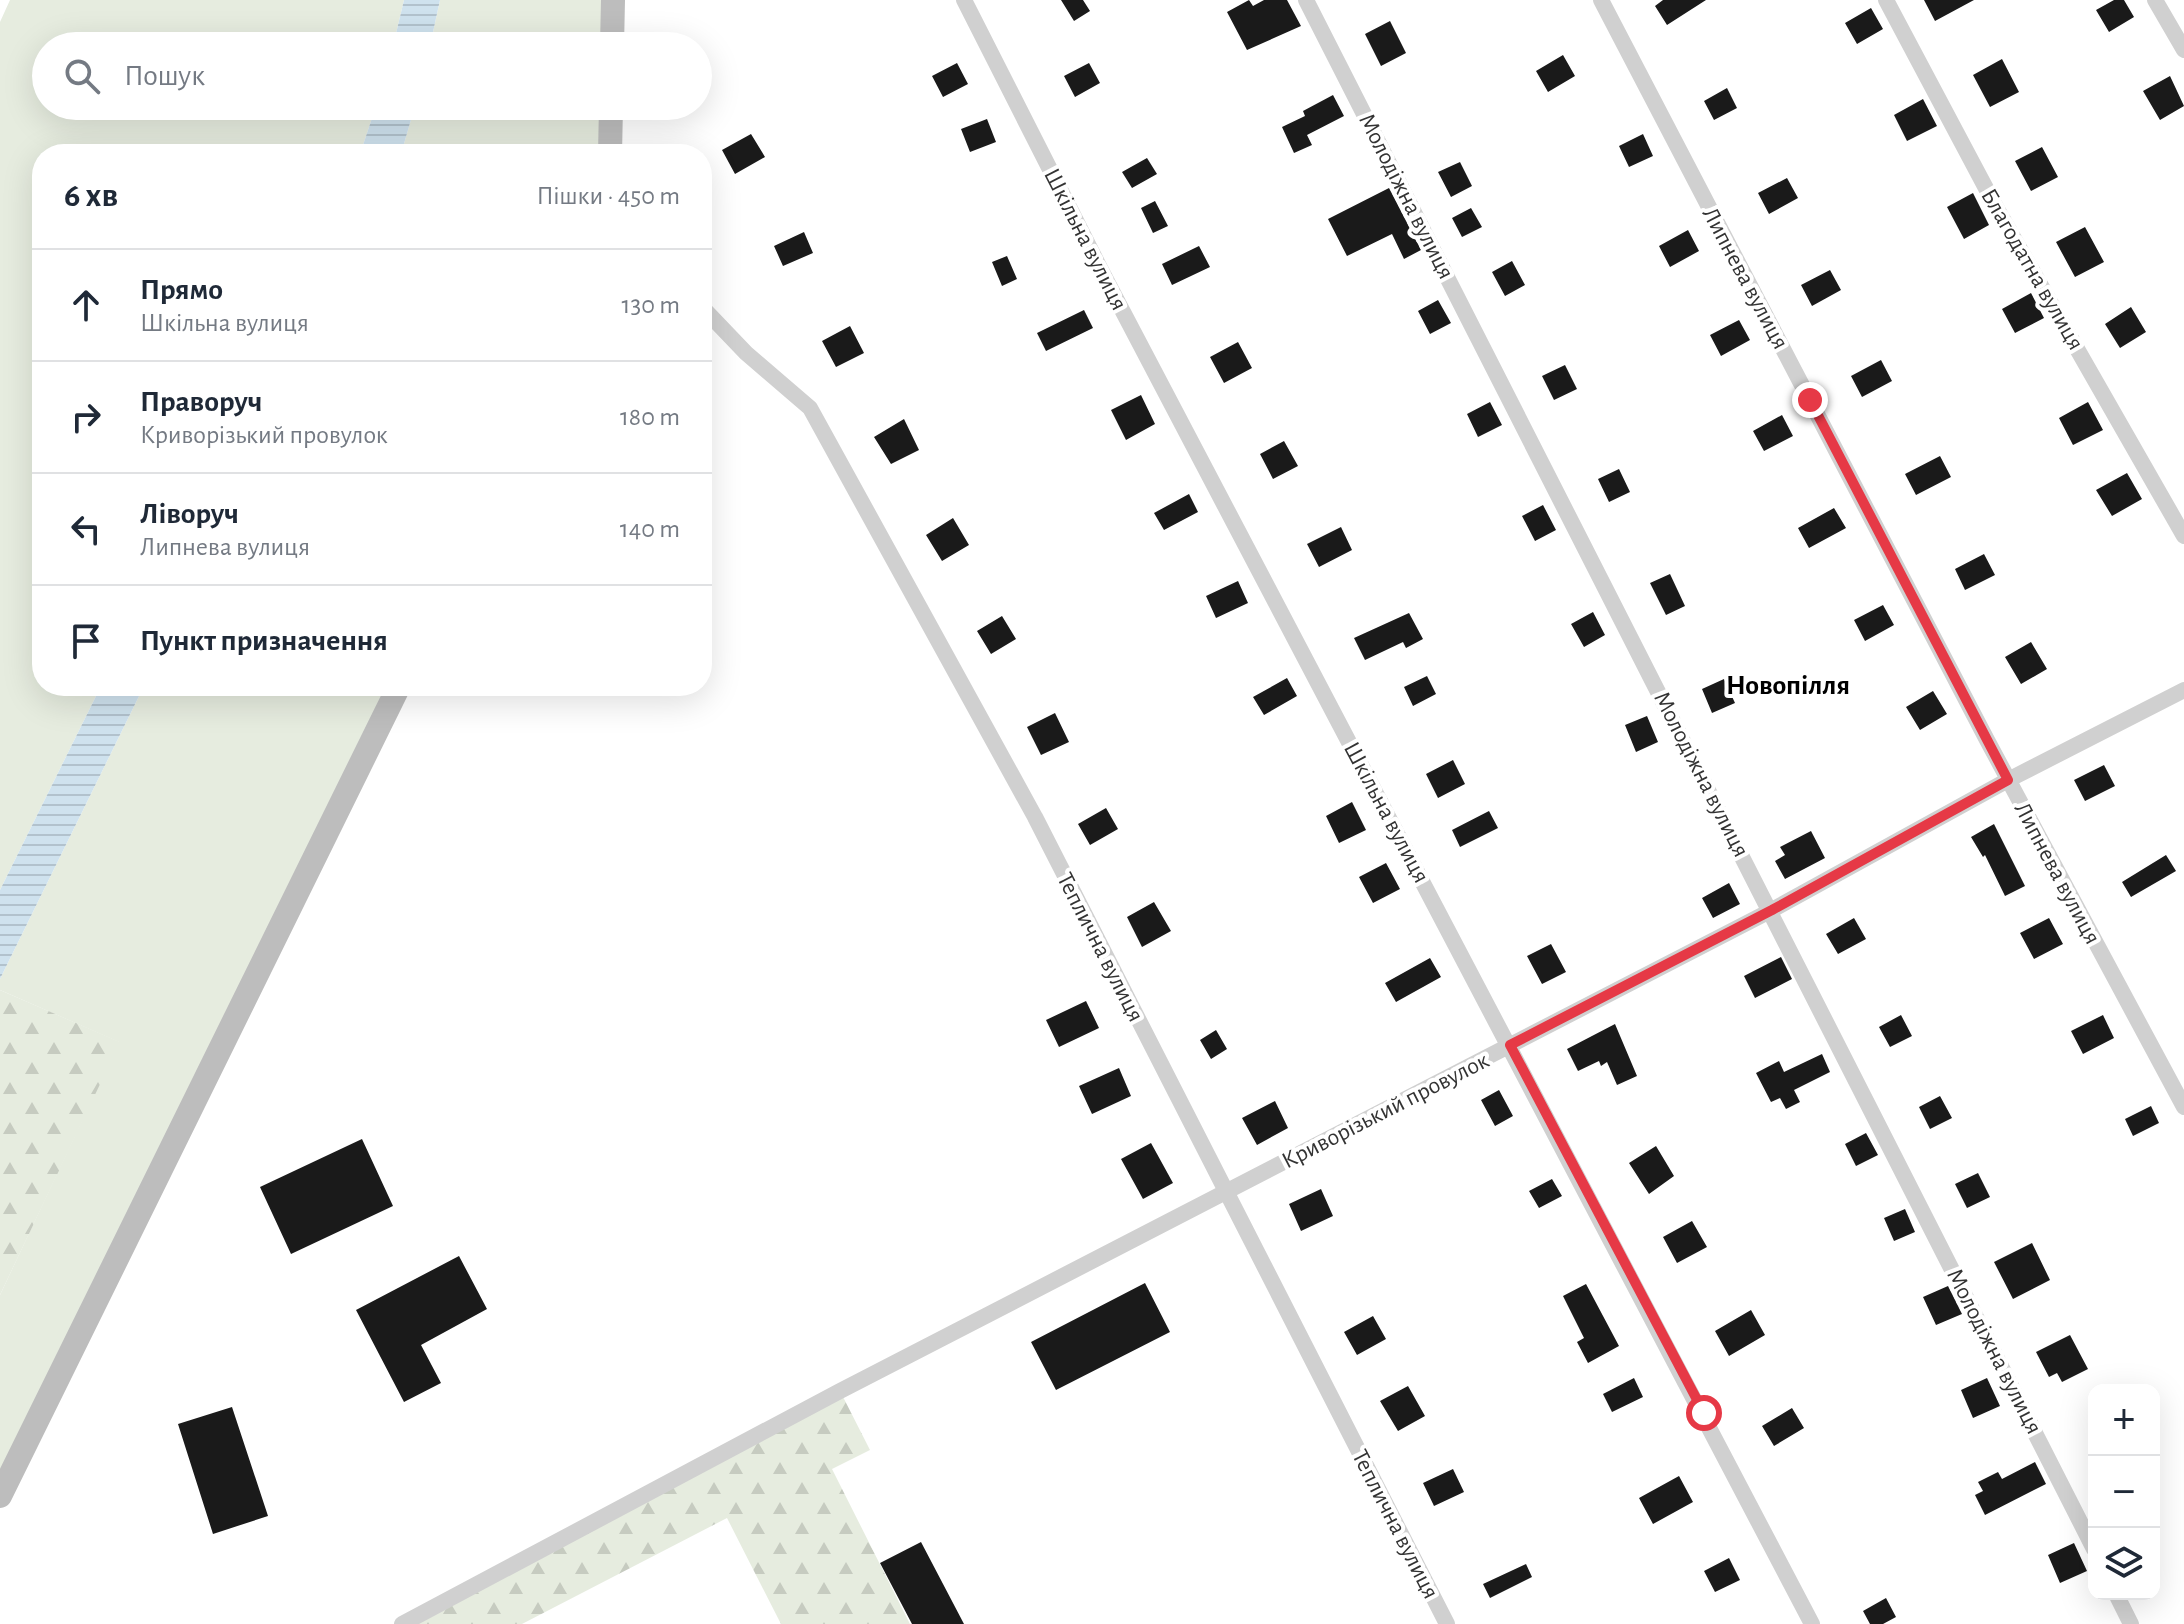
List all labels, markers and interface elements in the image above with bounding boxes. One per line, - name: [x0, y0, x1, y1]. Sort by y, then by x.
- search box: [32, 32, 712, 120]
- icon: search: [60, 54, 104, 98]
- text: Пошук: [124, 61, 205, 91]
- street label: Молодіжна вулиця: [1354, 110, 1458, 283]
- street label: Шкільна вулиця: [1039, 165, 1131, 314]
- text: 6 хв: [64, 179, 118, 213]
- text: Пішки · 450 m: [536, 183, 680, 209]
- street label: Благодатна вулиця: [1976, 185, 2088, 354]
- street label: Липнева вулиця: [1698, 204, 1793, 353]
- text: Прямо: [140, 275, 223, 305]
- icon: ahead: [64, 283, 108, 327]
- text: 130 m: [622, 292, 680, 318]
- text: Шкільна вулиця: [140, 310, 309, 336]
- route end: [1792, 382, 1828, 418]
- text: Праворуч: [140, 387, 262, 417]
- icon: right: [64, 395, 108, 439]
- text: 180 m: [620, 404, 680, 430]
- text: Криворізький провулок: [140, 422, 388, 448]
- text: Ліворуч: [140, 499, 239, 529]
- icon: left: [64, 507, 108, 551]
- text: 140 m: [620, 516, 680, 542]
- text: Липнева вулиця: [140, 534, 310, 560]
- icon: arrive: [64, 619, 108, 663]
- text: Пункт призначення: [140, 626, 388, 656]
- district label: Новопілля: [1726, 672, 1850, 700]
- street label: Молодіжна вулиця: [1649, 688, 1753, 861]
- street label: Шкільна вулиця: [1339, 738, 1433, 887]
- street label: Липнева вулиця: [2010, 799, 2105, 948]
- street label: Теплична вулиця: [1052, 869, 1148, 1026]
- street label: Криворізький провулок: [1278, 1048, 1493, 1173]
- street label: Молодіжна вулиця: [1942, 1265, 2046, 1438]
- map controls: [2088, 1384, 2160, 1600]
- button: +: [2088, 1384, 2160, 1456]
- route start: [1686, 1395, 1722, 1431]
- street label: Теплична вулиця: [1347, 1446, 1443, 1603]
- button: −: [2088, 1456, 2160, 1528]
- button: layers: [2088, 1528, 2160, 1600]

